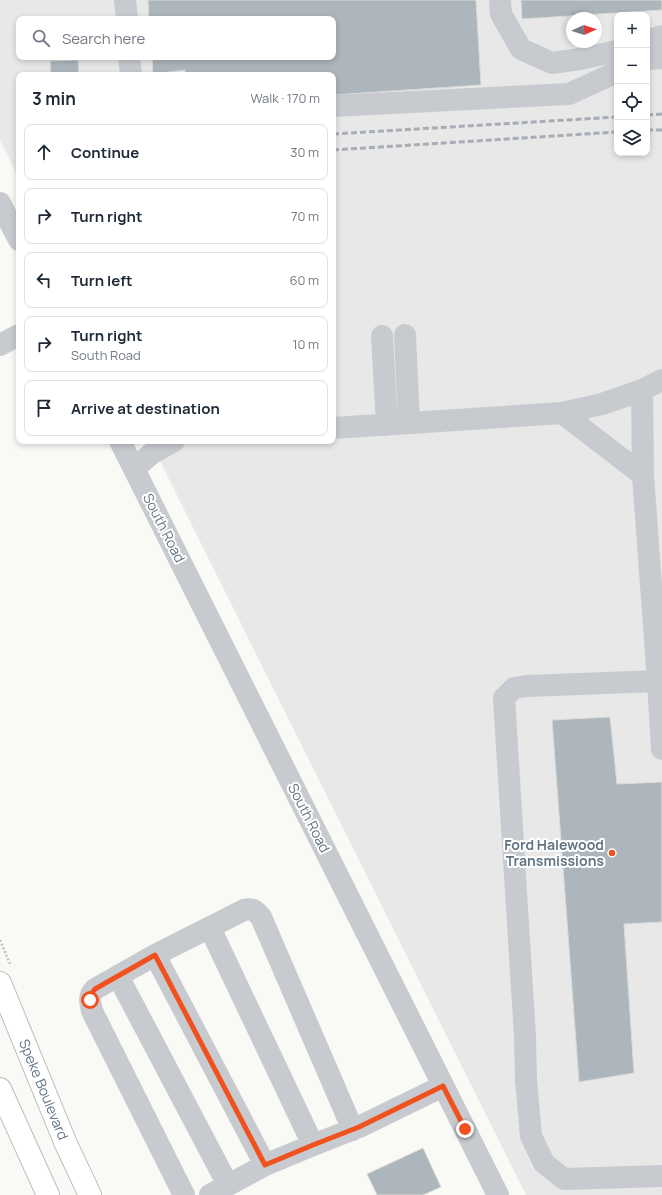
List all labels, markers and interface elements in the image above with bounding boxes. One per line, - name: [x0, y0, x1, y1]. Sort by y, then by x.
- north arrow: [566, 12, 602, 48]
- map controls: [614, 12, 650, 156]
- button: +: [614, 12, 650, 48]
- search box: [16, 16, 336, 60]
- icon: search: [30, 27, 52, 49]
- text: Search here: [62, 28, 145, 49]
- button: −: [614, 48, 650, 84]
- button: locate: [614, 84, 650, 120]
- text: 3 min: [32, 87, 76, 110]
- text: Walk · 170 m: [250, 89, 320, 107]
- button: layers: [614, 120, 650, 156]
- icon: ahead: [33, 141, 55, 163]
- text: Continue: [71, 142, 139, 163]
- text: 30 m: [290, 143, 319, 161]
- icon: right: [33, 205, 55, 227]
- text: Turn right: [71, 206, 142, 227]
- text: 70 m: [291, 207, 319, 225]
- icon: left: [33, 269, 55, 291]
- text: Turn left: [71, 270, 133, 291]
- text: 60 m: [289, 271, 319, 289]
- text: Turn right: [71, 325, 142, 346]
- icon: right: [33, 333, 55, 355]
- text: 10 m: [292, 335, 319, 353]
- text: South Road: [71, 346, 141, 364]
- icon: arrive: [33, 397, 55, 419]
- text: Arrive at destination: [71, 398, 220, 419]
- street label: South Road: [139, 490, 190, 566]
- street label: South Road: [284, 780, 335, 856]
- place label: Ford Halewood Transmissions: [504, 835, 604, 870]
- marker: Ford Halewood Transmissions: [607, 848, 617, 858]
- route start: [81, 991, 99, 1009]
- street label: Speke Boulevard: [15, 1036, 73, 1142]
- route end: [456, 1120, 474, 1138]

